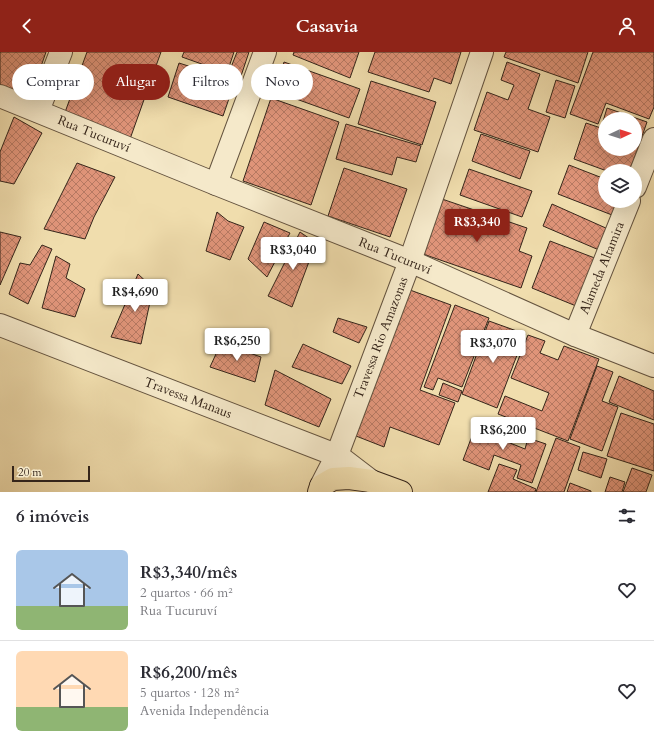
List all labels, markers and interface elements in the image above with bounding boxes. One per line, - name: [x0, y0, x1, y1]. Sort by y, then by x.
- text: Casavia: [296, 14, 358, 39]
- icon: back: [16, 15, 38, 37]
- icon: person: [616, 15, 638, 37]
- chip: Comprar: [12, 64, 94, 100]
- chip: Alugar: [102, 64, 170, 100]
- chip: Filtros: [178, 64, 243, 100]
- chip: Novo: [251, 64, 313, 100]
- street label: Rua Tucuruví: [55, 111, 133, 157]
- north arrow: [598, 112, 642, 156]
- map controls: [598, 112, 642, 208]
- button: layers: [598, 164, 642, 208]
- pin: R$3,340: [440, 209, 514, 243]
- text: R$3,340: [454, 213, 500, 231]
- street label: Alameda Altamira: [575, 219, 629, 317]
- street label: Rua Tucuruví: [356, 233, 434, 279]
- pin: R$3,040: [256, 237, 330, 271]
- text: R$3,040: [270, 241, 316, 259]
- street label: Travessa Rio Amazonas: [349, 274, 413, 402]
- pin: R$4,690: [98, 279, 172, 313]
- text: R$4,690: [112, 283, 158, 301]
- pin: R$6,250: [200, 328, 274, 362]
- pin: R$3,070: [456, 330, 530, 364]
- text: R$6,250: [214, 332, 260, 350]
- text: R$3,070: [470, 334, 516, 352]
- street label: Travessa Manaus: [142, 373, 234, 423]
- pin: R$6,200: [466, 417, 540, 451]
- text: R$6,200: [480, 421, 526, 439]
- scale bar: [12, 464, 90, 483]
- text: 20 m: [18, 465, 42, 480]
- text: 6 imóveis: [16, 505, 89, 528]
- icon: filters: [616, 505, 638, 527]
- text: R$3,340/mês: [140, 561, 237, 584]
- icon: home: [48, 566, 96, 614]
- icon: heart: [616, 579, 638, 601]
- text: 2 quartos · 66 m²: [140, 584, 233, 602]
- text: Rua Tucuruví: [140, 602, 217, 620]
- text: R$6,200/mês: [140, 661, 237, 684]
- icon: home: [48, 667, 96, 715]
- icon: heart: [616, 680, 638, 702]
- text: 5 quartos · 128 m²: [140, 684, 239, 702]
- text: Avenida Independência: [140, 702, 269, 720]

